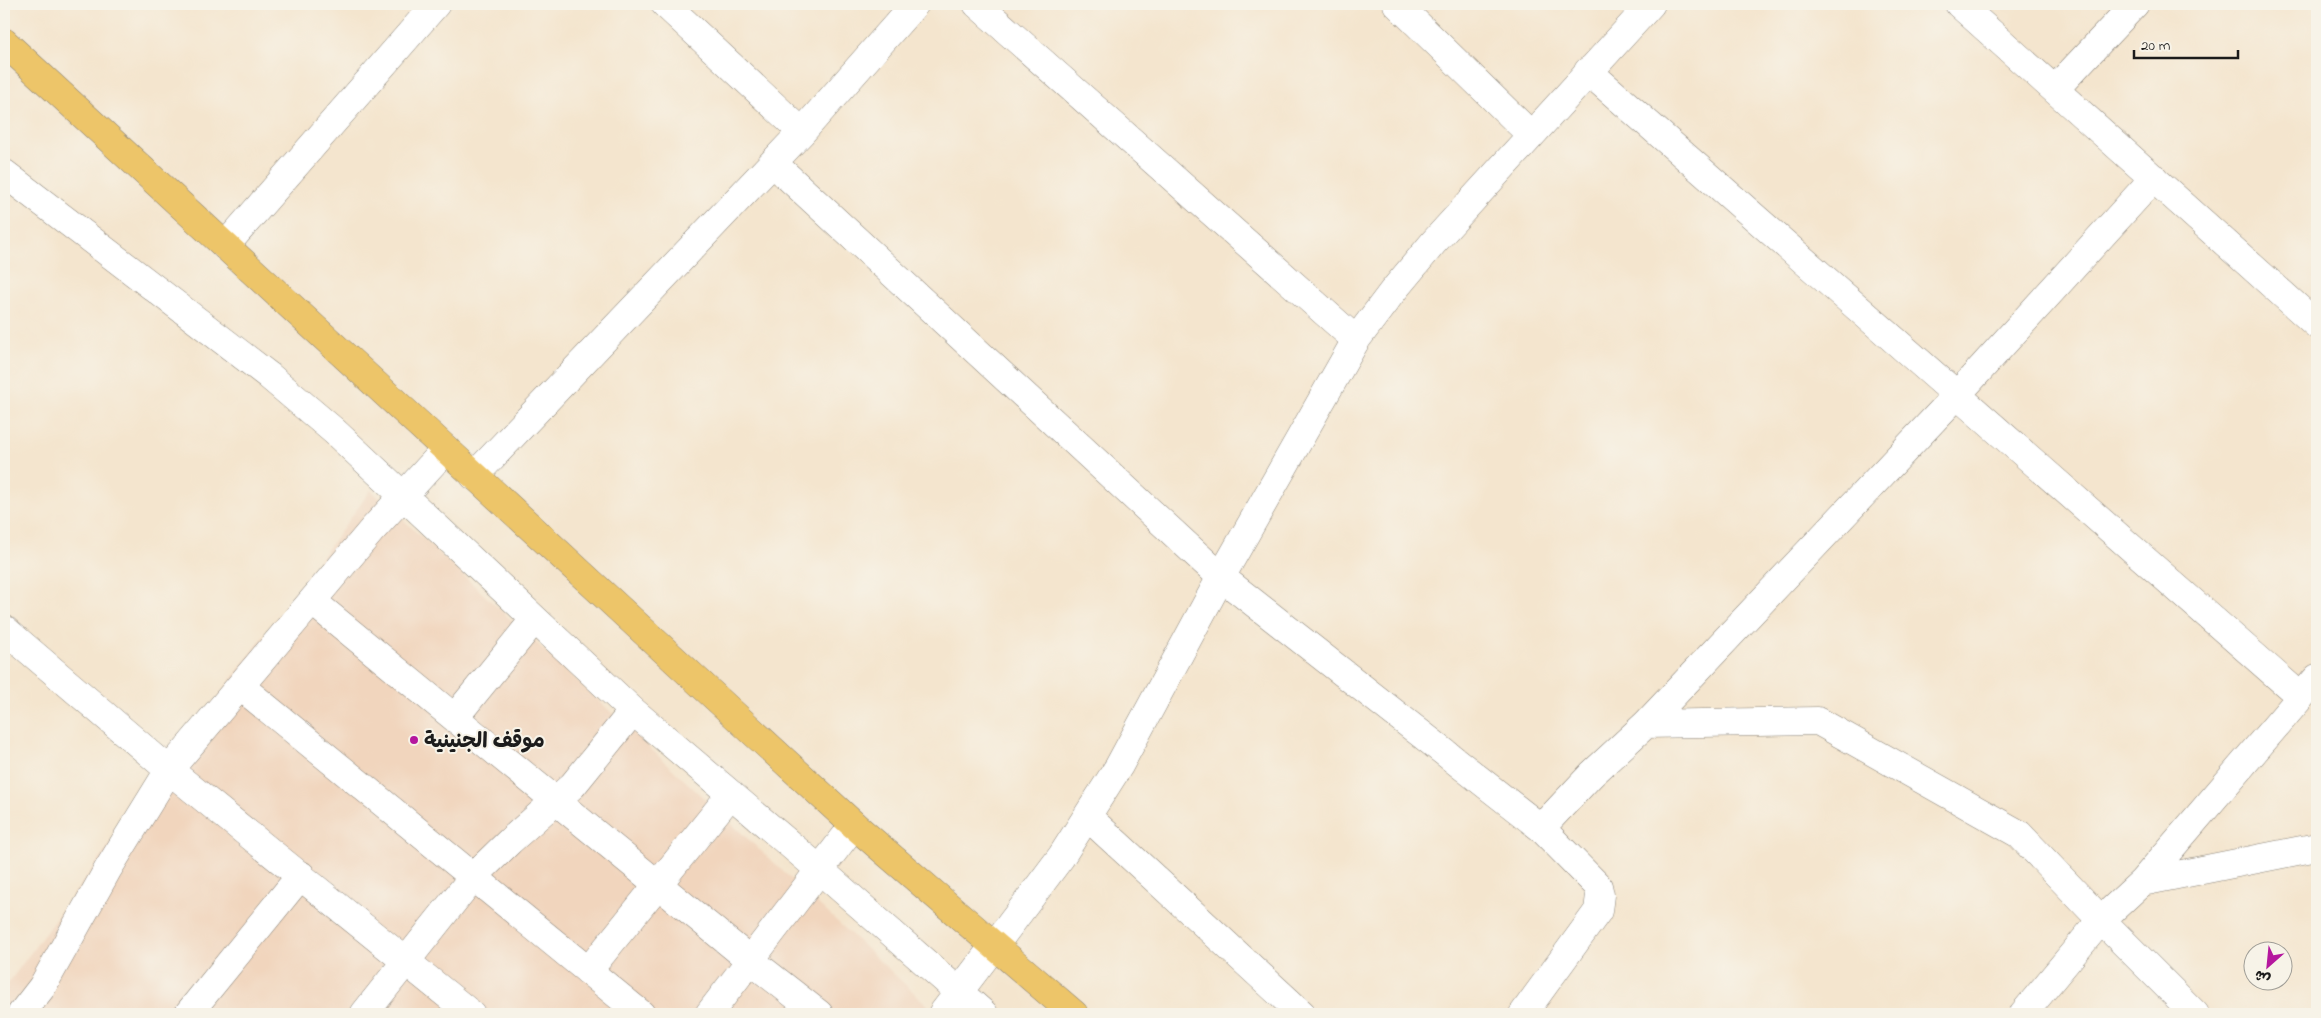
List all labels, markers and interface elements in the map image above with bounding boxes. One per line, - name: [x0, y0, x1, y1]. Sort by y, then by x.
- scale bar: [2134, 28, 2237, 60]
- text: 20 m: [2141, 35, 2171, 57]
- place label: موقف الجنينية: [424, 727, 545, 757]
- marker: موقف الجنينية: [408, 734, 420, 746]
- north arrow: [2244, 940, 2294, 990]
- text: ش: [2251, 963, 2274, 989]

